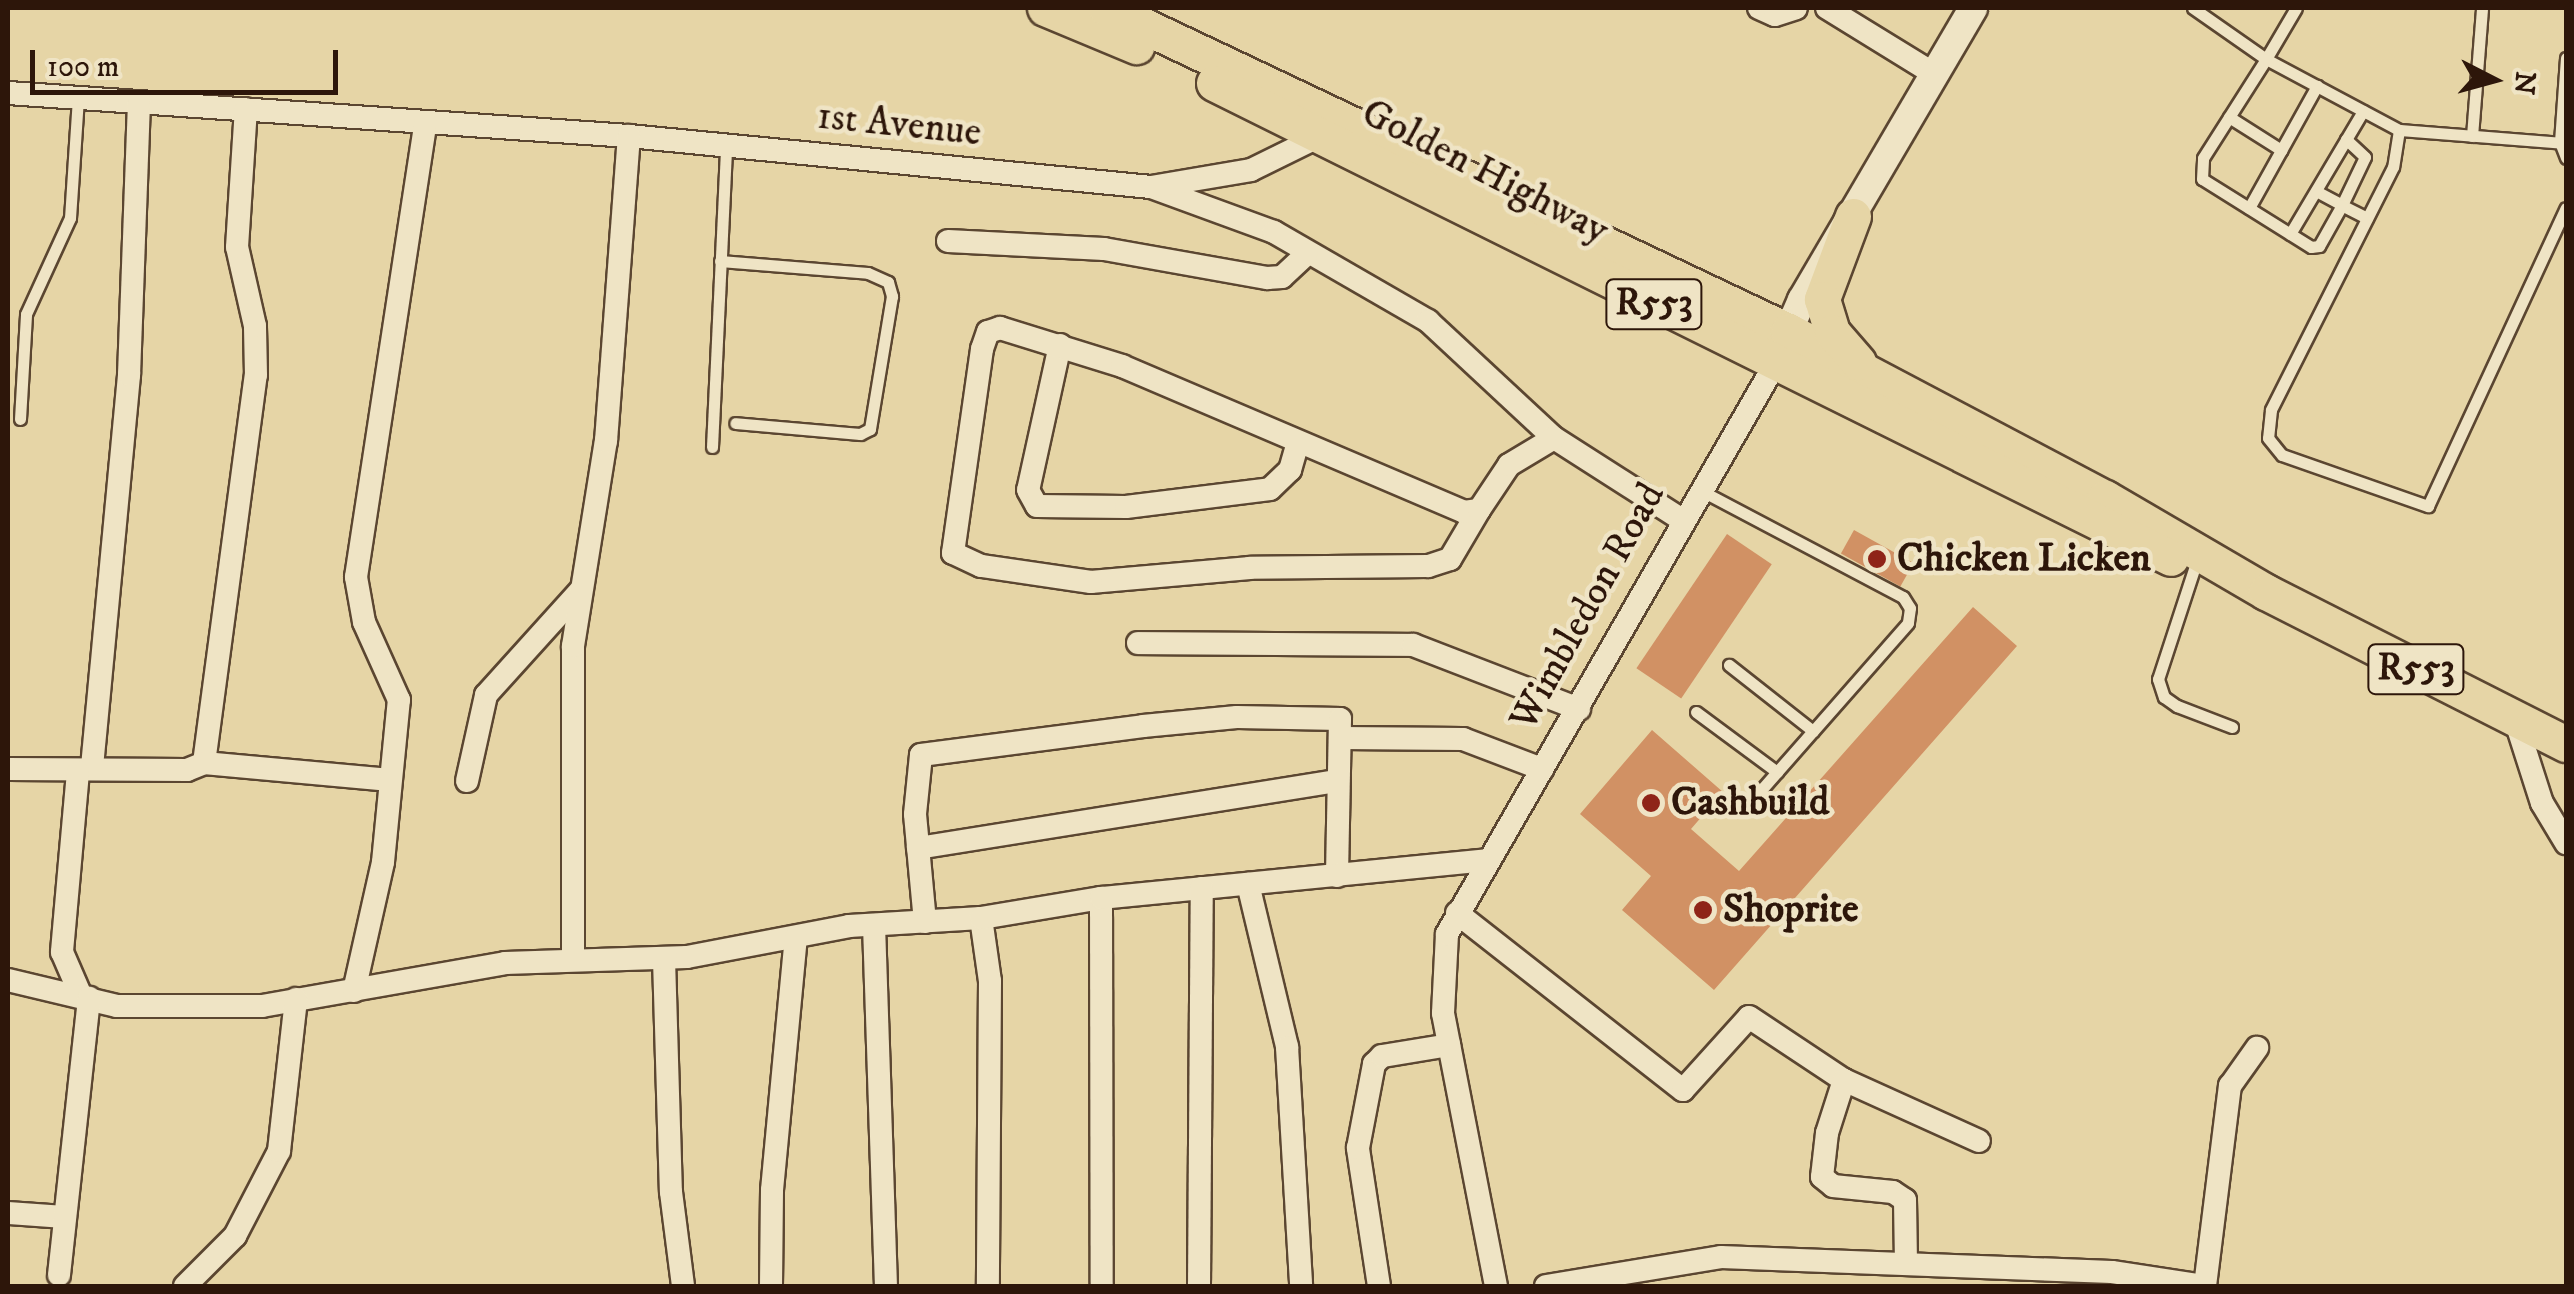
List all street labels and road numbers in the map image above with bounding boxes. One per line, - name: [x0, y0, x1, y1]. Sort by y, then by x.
- street label: Golden Highway: [1354, 89, 1616, 255]
- street label: 1st Avenue: [815, 93, 983, 157]
- road number: R553: [1604, 271, 1704, 337]
- street label: Wimbledon Road: [1500, 475, 1676, 739]
- road number: R553: [2366, 636, 2466, 702]

